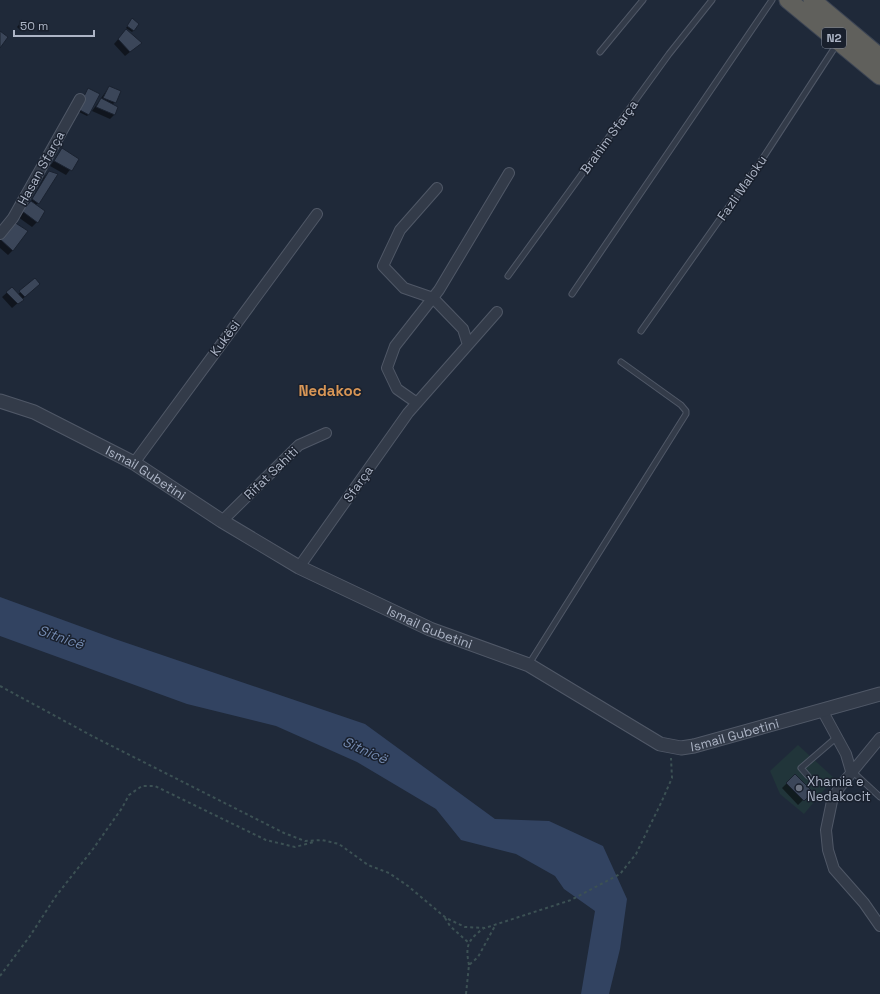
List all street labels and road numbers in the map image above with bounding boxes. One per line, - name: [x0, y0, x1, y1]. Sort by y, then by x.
- road number: N2: [822, 28, 846, 48]
- street label: Brahim Sfarça: [576, 96, 642, 177]
- street label: Hasan Sfarça: [14, 127, 69, 208]
- street label: Fazli Maloku: [713, 152, 771, 224]
- street label: Kukësi: [206, 317, 244, 359]
- street label: Ismail Gubetini: [103, 442, 189, 503]
- street label: Rifat Sahiti: [240, 443, 302, 503]
- street label: Sfarça: [339, 462, 377, 506]
- street label: Ismail Gubetini: [384, 601, 475, 652]
- street label: Ismail Gubetini: [689, 714, 781, 755]

